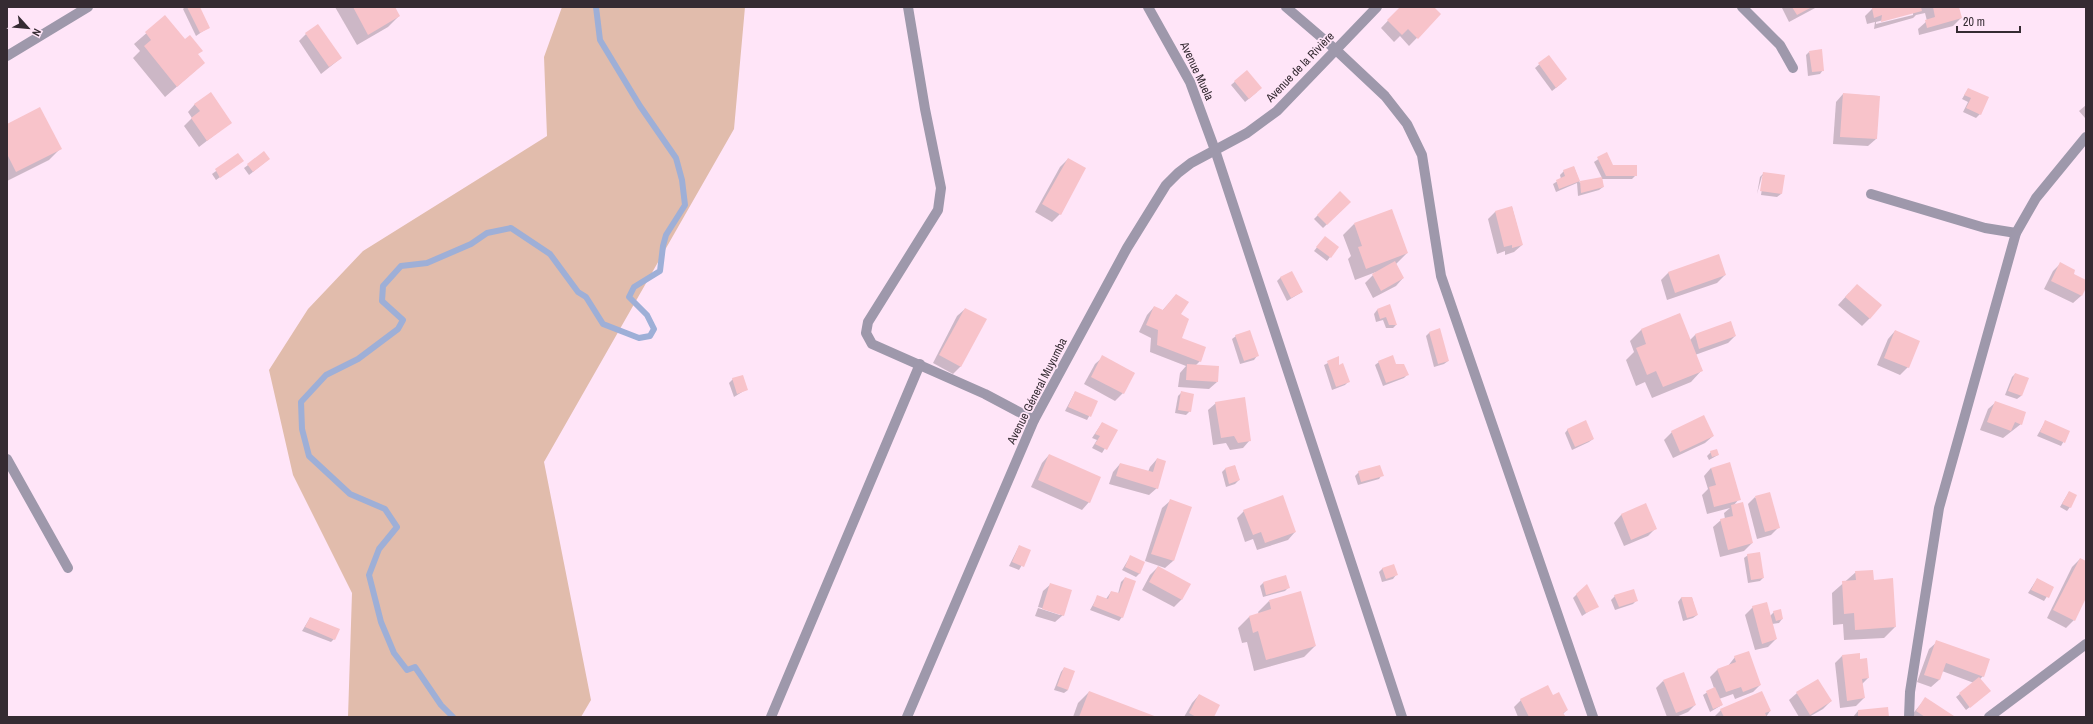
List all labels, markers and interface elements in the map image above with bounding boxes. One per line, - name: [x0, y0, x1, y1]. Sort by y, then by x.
- north arrow: [8, 8, 48, 48]
- scale bar: [1957, 8, 2020, 34]
- text: 20 m: [1963, 14, 1985, 30]
- text: N: [29, 26, 45, 39]
- street label: Avenue de la Rivière: [1262, 28, 1338, 106]
- street label: Avenue Muela: [1176, 38, 1218, 103]
- street label: Avenue Géneral Muyumba: [1003, 335, 1071, 448]

